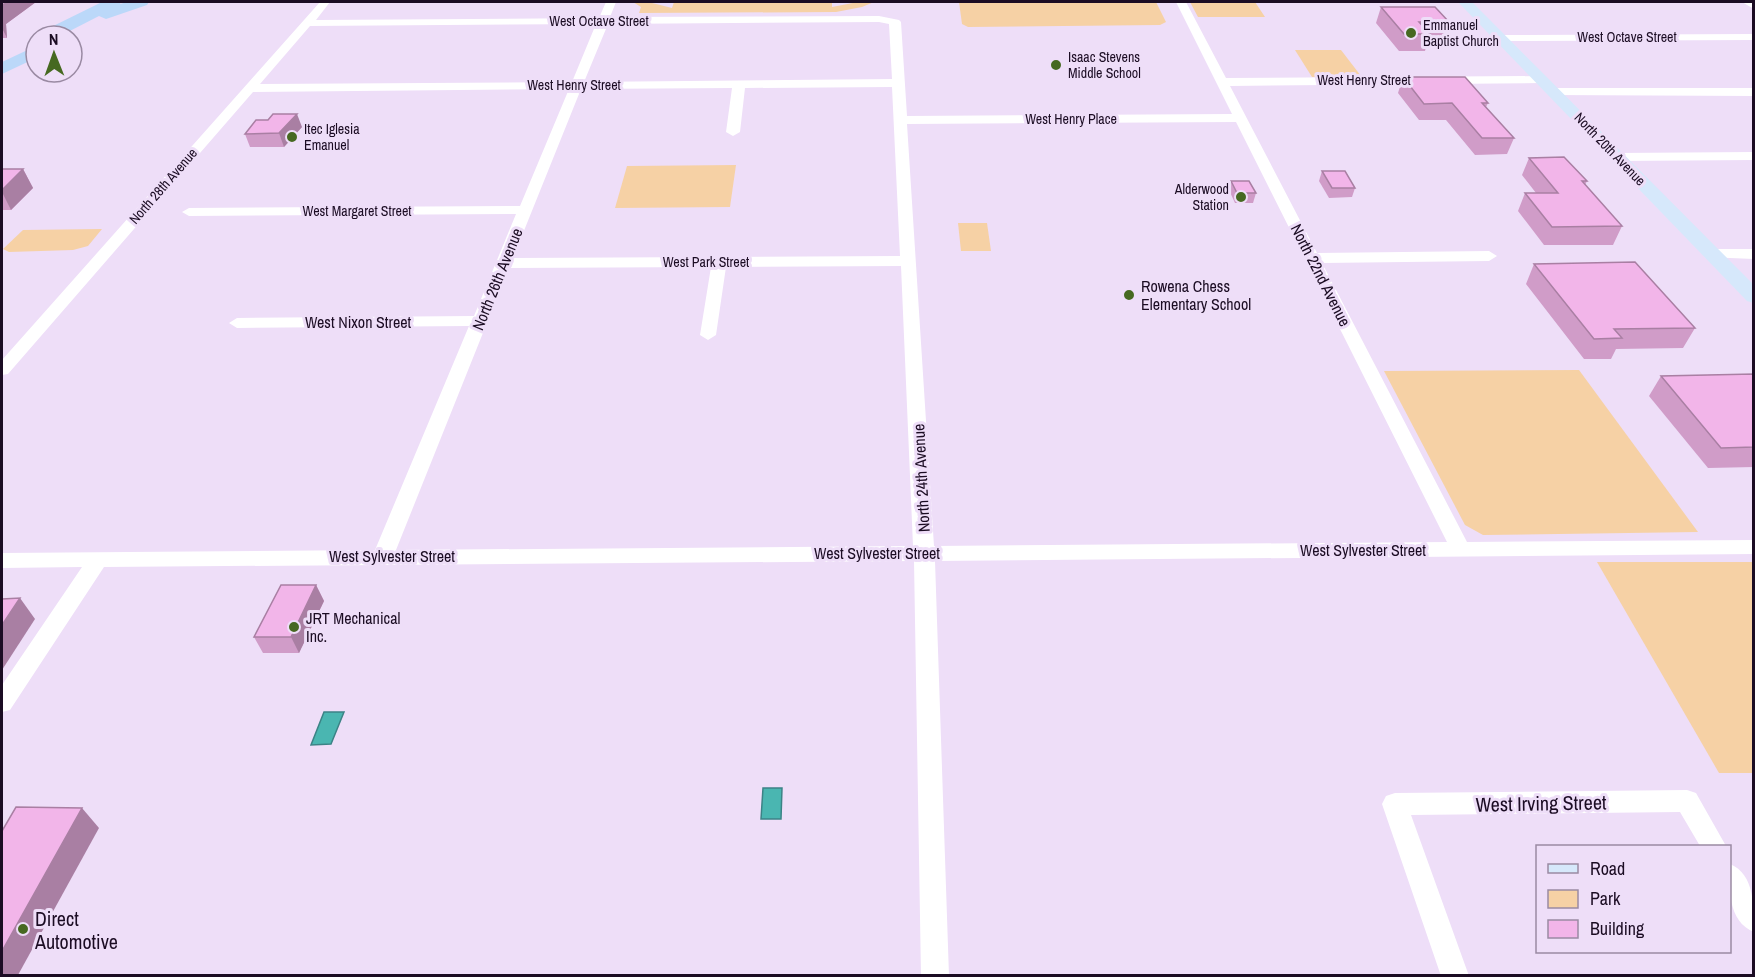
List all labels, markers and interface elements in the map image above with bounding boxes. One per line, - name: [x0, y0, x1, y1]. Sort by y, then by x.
- street label: West Octave Street: [549, 12, 649, 30]
- place label: Emmanuel Baptist Church: [1423, 16, 1499, 50]
- north arrow: [24, 24, 84, 84]
- marker: Emmanuel Baptist Church: [1404, 26, 1418, 40]
- text: N: [49, 28, 59, 50]
- street label: West Octave Street: [1577, 28, 1677, 46]
- place label: Isaac Stevens Middle School: [1068, 48, 1141, 82]
- marker: Isaac Stevens Middle School: [1049, 58, 1063, 72]
- street label: West Henry Street: [1317, 71, 1411, 89]
- street label: West Henry Street: [527, 76, 621, 94]
- street label: North 20th Avenue: [1571, 109, 1649, 189]
- street label: West Henry Place: [1025, 110, 1117, 128]
- place label: Itec Iglesia Emanuel: [304, 120, 360, 154]
- marker: Itec Iglesia Emanuel: [285, 130, 299, 144]
- street label: North 28th Avenue: [125, 144, 201, 228]
- place label: Alderwood Station: [1174, 180, 1229, 214]
- marker: Alderwood Station: [1234, 190, 1248, 204]
- street label: West Margaret Street: [303, 202, 411, 220]
- street label: North 22nd Avenue: [1286, 220, 1356, 330]
- street label: North 26th Avenue: [466, 225, 528, 333]
- street label: West Park Street: [663, 253, 749, 271]
- place label: Rowena Chess Elementary School: [1141, 275, 1251, 315]
- marker: Rowena Chess Elementary School: [1122, 288, 1136, 302]
- street label: West Nixon Street: [305, 311, 411, 333]
- street label: North 24th Avenue: [907, 423, 935, 533]
- street label: West Sylvester Street: [1300, 539, 1426, 561]
- street label: West Sylvester Street: [814, 542, 940, 564]
- street label: West Sylvester Street: [329, 545, 455, 567]
- place label: JRT Mechanical Inc.: [306, 607, 400, 647]
- marker: JRT Mechanical Inc.: [287, 620, 301, 634]
- street label: West Irving Street: [1475, 788, 1607, 818]
- legend: [1536, 845, 1731, 953]
- text: Road: [1590, 856, 1625, 881]
- text: Park: [1590, 886, 1621, 911]
- place label: Direct Automotive: [34, 905, 118, 955]
- text: Building: [1590, 916, 1645, 941]
- marker: Direct Automotive: [16, 922, 30, 936]

